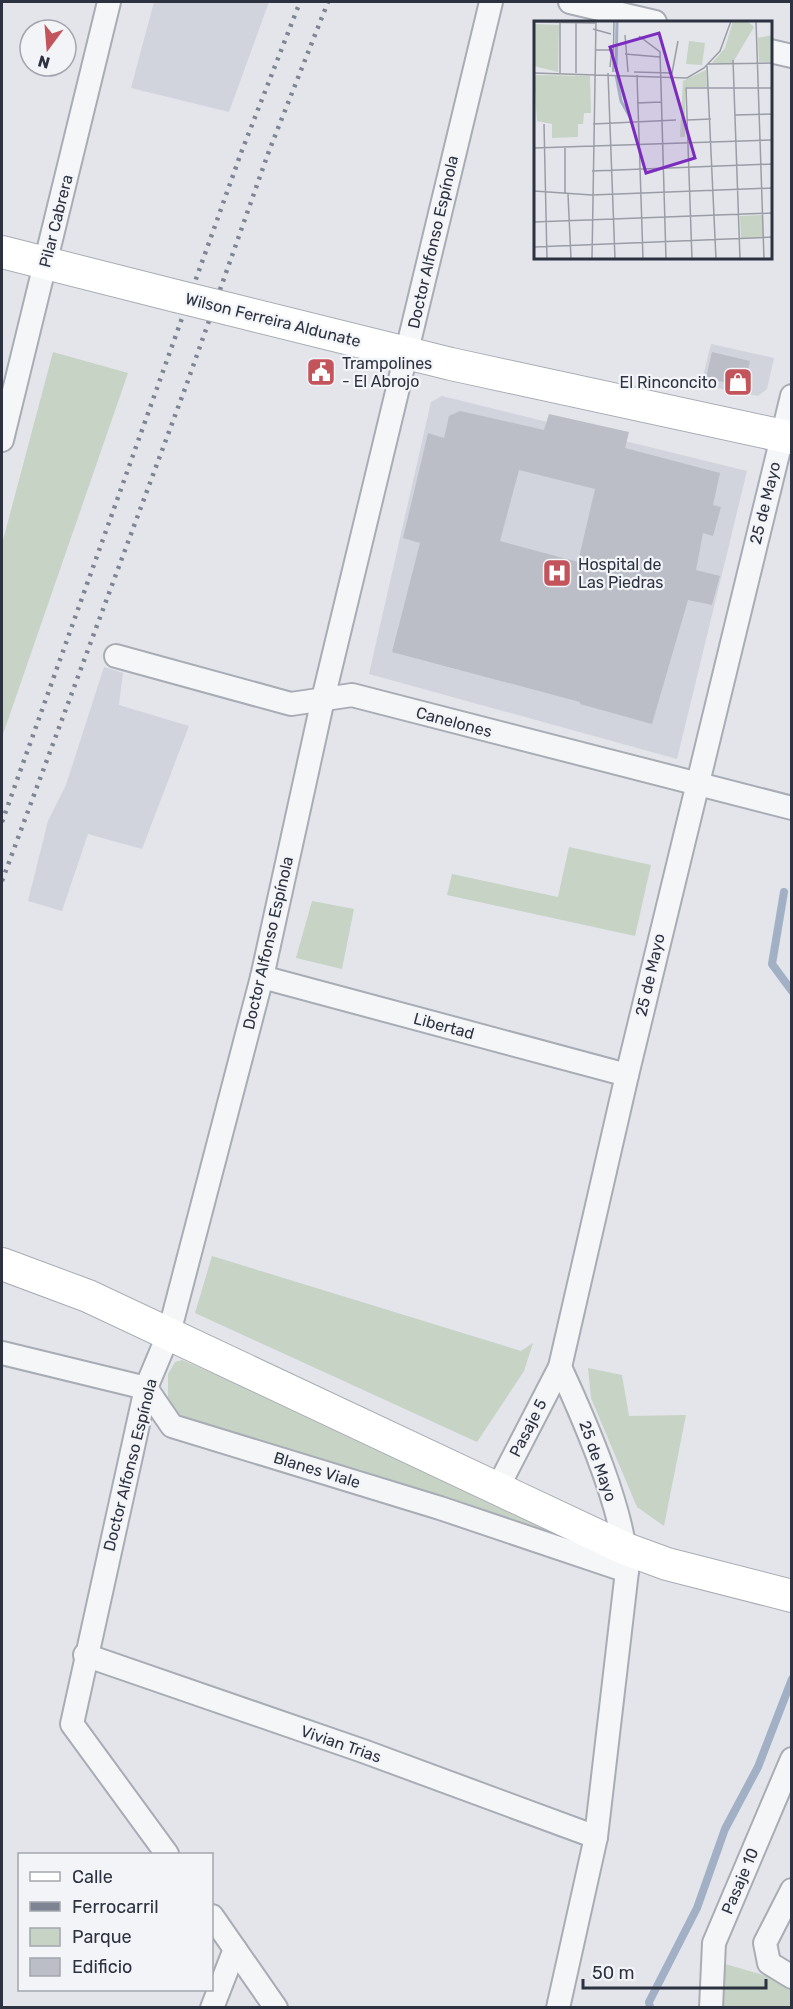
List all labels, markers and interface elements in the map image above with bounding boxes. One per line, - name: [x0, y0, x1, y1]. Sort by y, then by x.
- north arrow: [18, 18, 78, 78]
- inset map: [534, 21, 772, 260]
- text: N: [36, 51, 52, 73]
- street label: Doctor Alfonso Espínola: [404, 153, 462, 331]
- street label: Pilar Cabrera: [35, 173, 77, 269]
- street label: Wilson Ferreira Aldunate: [183, 289, 363, 351]
- place label: Trampolines - El Abrojo: [342, 354, 432, 391]
- public building icon: Trampolines - El Abrojo: [305, 356, 337, 388]
- shop icon: El Rinconcito: [722, 366, 754, 398]
- place label: El Rinconcito: [620, 373, 717, 392]
- street label: 25 de Mayo: [746, 460, 784, 546]
- place label: Hospital de Las Piedras: [578, 555, 664, 592]
- hospital icon: Hospital de Las Piedras: [541, 557, 573, 589]
- street label: Canelones: [414, 703, 494, 741]
- street label: Doctor Alfonso Espínola: [239, 854, 297, 1032]
- street label: 25 de Mayo: [631, 932, 669, 1018]
- street label: Libertad: [412, 1009, 476, 1043]
- street label: Doctor Alfonso Espínola: [99, 1377, 161, 1553]
- street label: Pasaje 5: [505, 1396, 551, 1460]
- street label: 25 de Mayo: [575, 1418, 621, 1504]
- street label: Blanes Viale: [271, 1448, 363, 1492]
- street label: Vivian Trias: [298, 1721, 384, 1767]
- street label: Pasaje 10: [718, 1845, 762, 1917]
- legend: [18, 1853, 213, 1991]
- text: Calle: [72, 1866, 113, 1888]
- text: Ferrocarril: [72, 1896, 159, 1918]
- text: Parque: [72, 1926, 132, 1948]
- scale bar: [583, 1952, 766, 1990]
- text: Edificio: [72, 1956, 132, 1978]
- text: 50 m: [592, 1962, 635, 1984]

